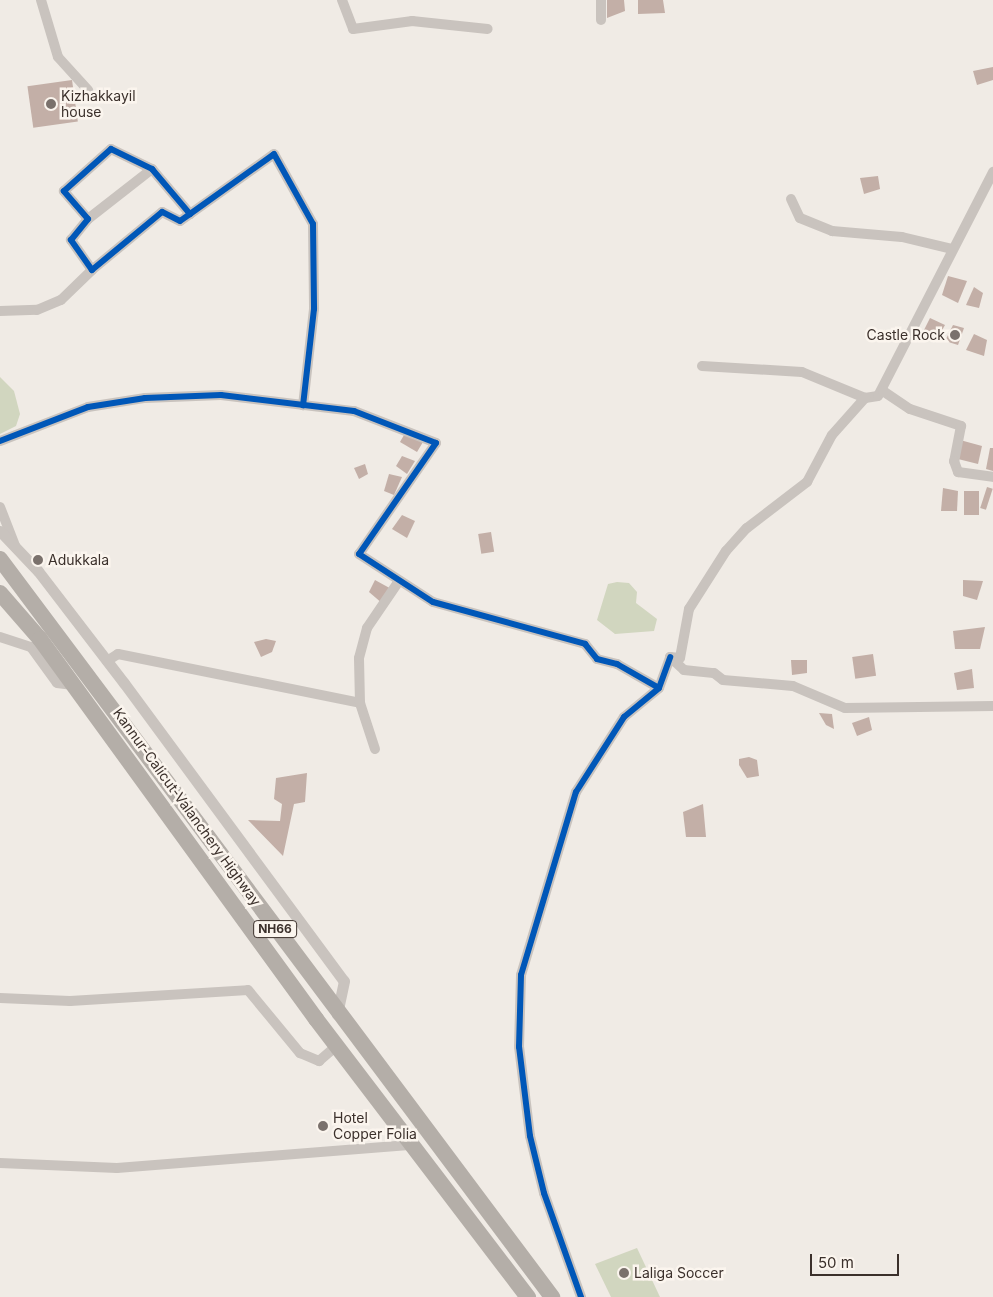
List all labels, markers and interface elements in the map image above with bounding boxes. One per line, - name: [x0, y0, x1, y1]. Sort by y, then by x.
- place label: Kizhakkayil house: [61, 88, 136, 120]
- marker: Kizhakkayil house: [45, 98, 57, 110]
- place label: Castle Rock: [867, 327, 945, 343]
- marker: Castle Rock: [949, 329, 961, 341]
- place label: Adukkala: [48, 552, 109, 568]
- marker: Adukkala: [32, 554, 44, 566]
- street label: Kannur-Calicut-Valanchery Highway: [110, 705, 264, 909]
- road number: NH66: [252, 920, 298, 939]
- place label: Hotel Copper Folia: [333, 1110, 417, 1142]
- marker: Hotel Copper Folia: [317, 1120, 329, 1132]
- scale bar: [813, 1244, 902, 1276]
- text: 50 m: [818, 1253, 854, 1272]
- place label: Laliga Soccer: [634, 1265, 724, 1281]
- marker: Laliga Soccer: [618, 1267, 630, 1279]

